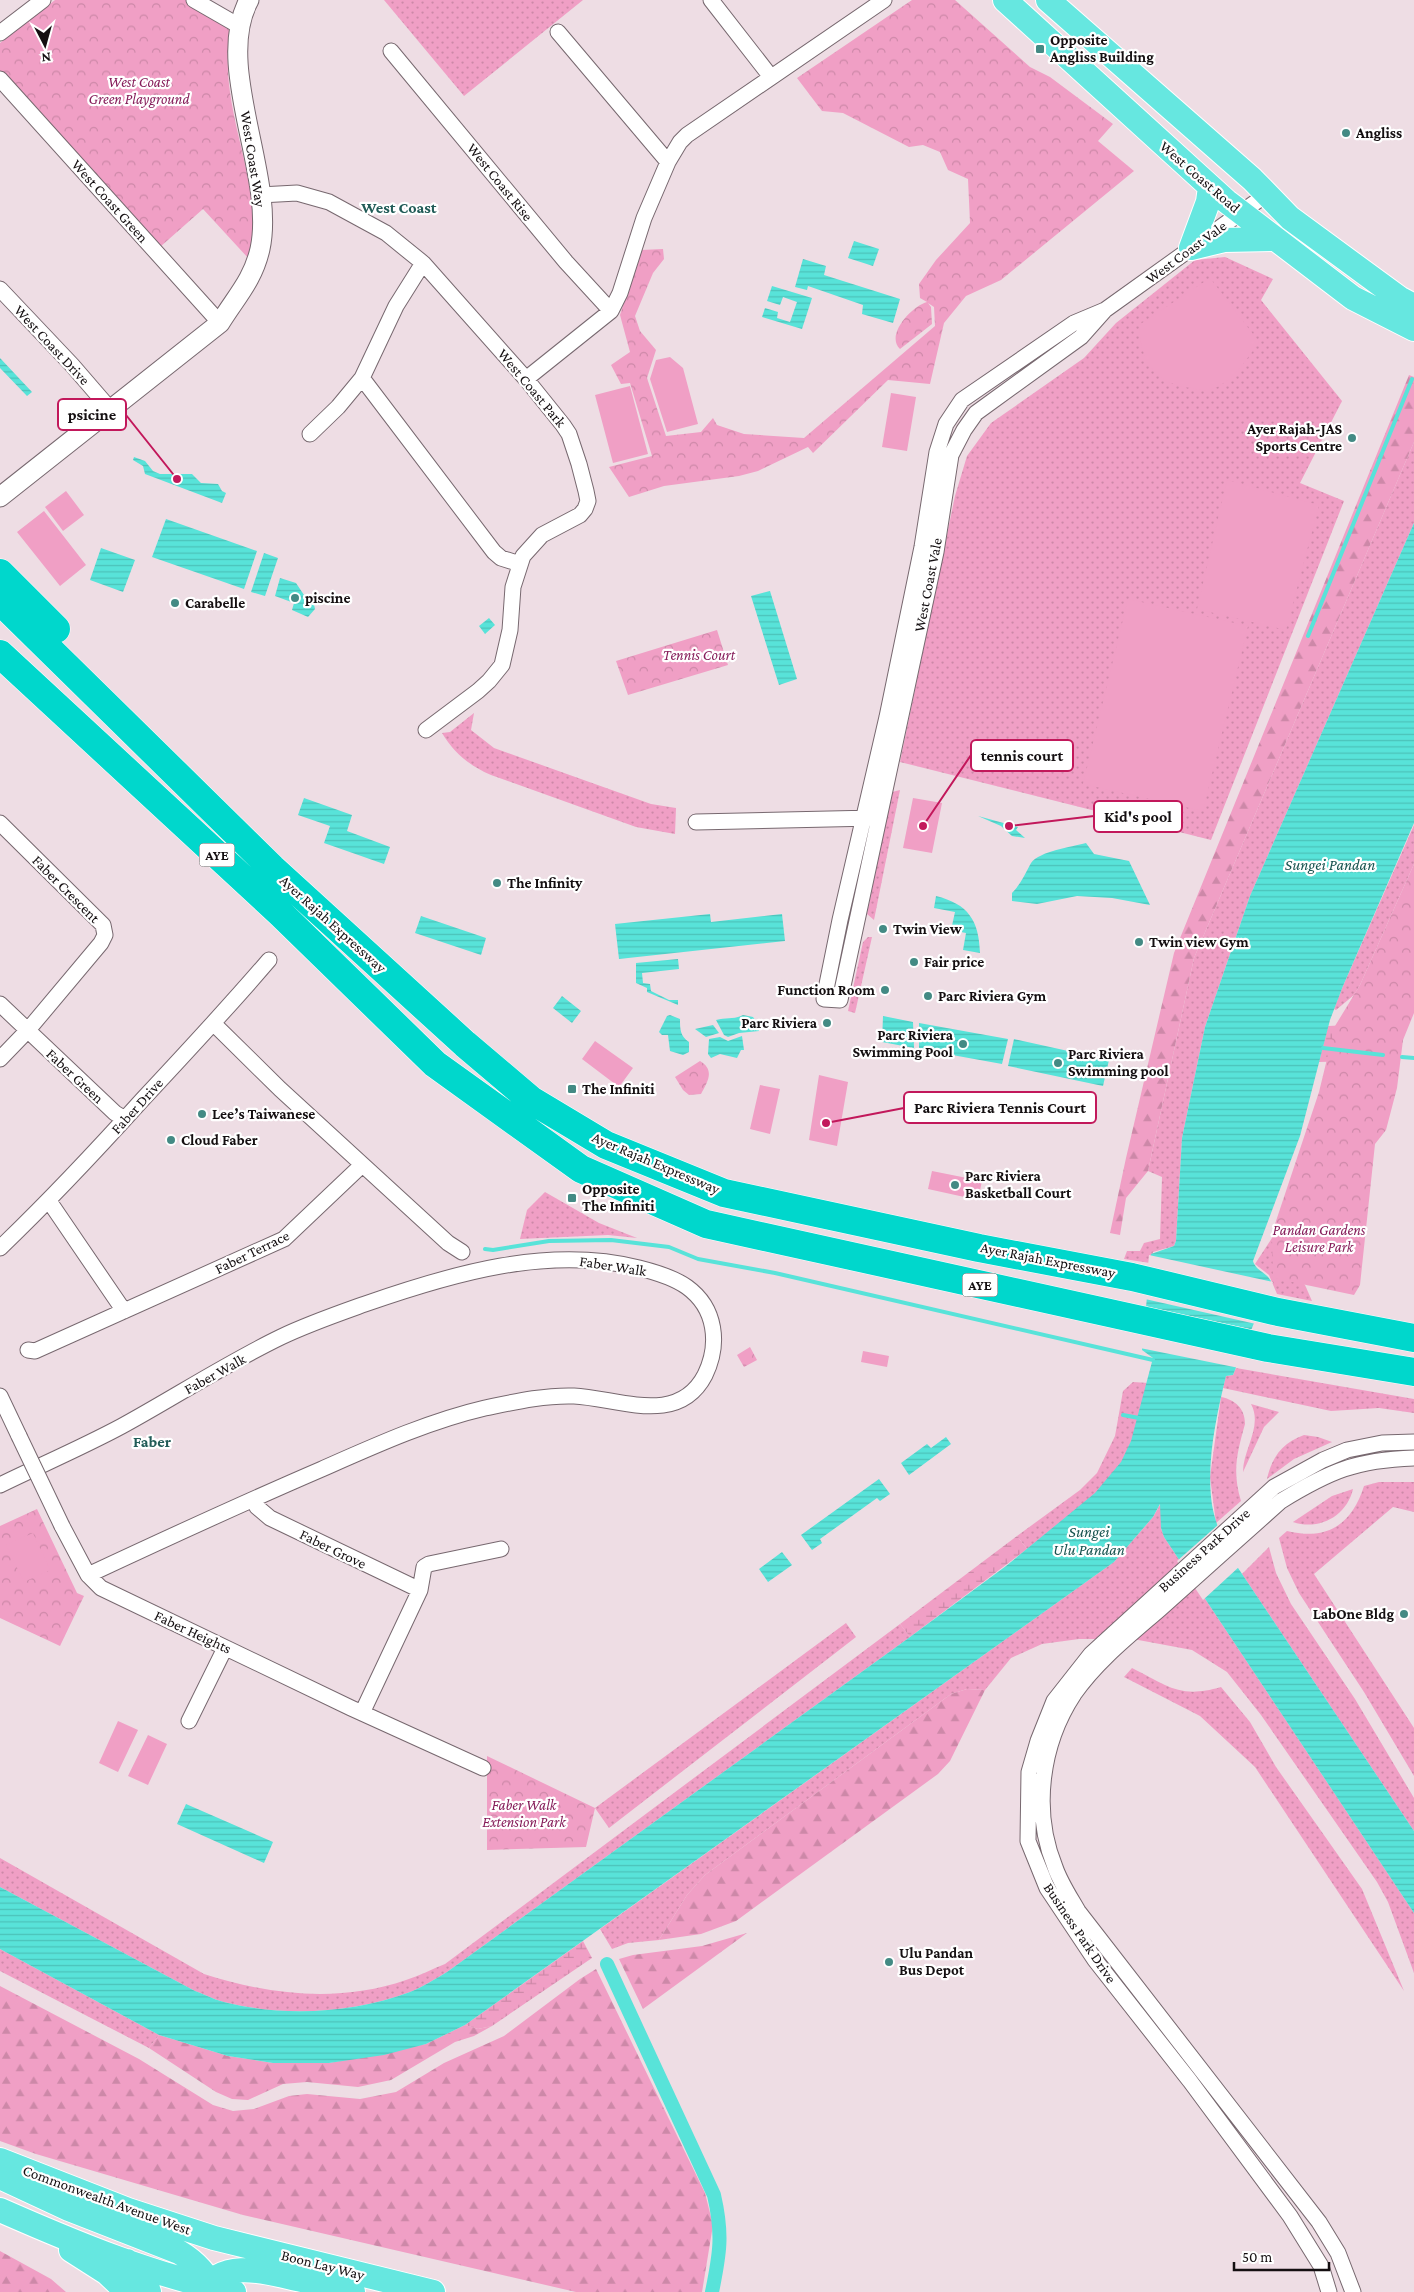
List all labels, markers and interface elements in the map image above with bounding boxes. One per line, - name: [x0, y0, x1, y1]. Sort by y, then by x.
- north arrow: [20, 20, 70, 70]
- place label: Opposite Angliss Building: [1049, 32, 1154, 65]
- marker: Opposite Angliss Building: [1034, 43, 1046, 55]
- text: N: [40, 49, 52, 66]
- park label: West Coast Green Playground: [89, 74, 190, 108]
- street label: West Coast Way: [237, 110, 269, 208]
- place label: Angliss: [1355, 125, 1402, 141]
- marker: Angliss: [1340, 127, 1352, 139]
- street label: West Coast Road: [1157, 138, 1243, 216]
- street label: West Coast Rise: [464, 140, 536, 224]
- street label: West Coast Green: [69, 156, 151, 246]
- district label: West Coast: [360, 199, 437, 216]
- street label: West Coast Vale: [1143, 217, 1230, 287]
- street label: West Coast Drive: [11, 302, 93, 388]
- street label: West Coast Park: [495, 346, 570, 431]
- callout: psicine: [58, 399, 126, 430]
- text: psicine: [68, 406, 117, 423]
- place label: Ayer Rajah-JAS Sports Centre: [1246, 421, 1342, 454]
- marker: Ayer Rajah-JAS Sports Centre: [1346, 432, 1358, 444]
- street label: West Coast Vale: [911, 536, 945, 633]
- place label: piscine: [305, 590, 350, 606]
- marker: piscine: [289, 592, 301, 604]
- place label: Carabelle: [185, 595, 245, 611]
- marker: Carabelle: [169, 597, 181, 609]
- park label: Tennis Court: [663, 647, 736, 663]
- callout: tennis court: [971, 740, 1073, 771]
- text: tennis court: [981, 747, 1063, 764]
- callout: Kid's pool: [1094, 801, 1182, 832]
- text: Kid's pool: [1104, 808, 1172, 825]
- road number: AYE: [200, 844, 234, 866]
- street label: Faber Crescent: [29, 852, 104, 927]
- water label: Sungei Pandan: [1285, 856, 1375, 874]
- street label: Ayer Rajah Expressway: [276, 872, 389, 977]
- place label: The Infinity: [507, 875, 583, 891]
- marker: The Infinity: [491, 877, 503, 889]
- place label: Twin View: [893, 921, 963, 937]
- marker: Twin View: [877, 923, 889, 935]
- place label: Twin view Gym: [1149, 934, 1249, 950]
- marker: Twin view Gym: [1133, 936, 1145, 948]
- place label: Fair price: [924, 954, 984, 970]
- marker: Fair price: [908, 956, 920, 968]
- place label: Function Room: [777, 982, 875, 998]
- marker: Function Room: [879, 984, 891, 996]
- place label: Parc Riviera Gym: [938, 988, 1047, 1004]
- marker: Parc Riviera Gym: [922, 990, 934, 1002]
- place label: Parc Riviera: [741, 1015, 818, 1031]
- marker: Parc Riviera: [821, 1017, 833, 1029]
- place label: Parc Riviera Swimming Pool: [853, 1027, 954, 1060]
- marker: Parc Riviera Swimming Pool: [957, 1038, 969, 1050]
- street label: Faber Green: [43, 1046, 107, 1106]
- place label: Parc Riviera Swimming pool: [1068, 1046, 1169, 1079]
- marker: Parc Riviera Swimming pool: [1052, 1057, 1064, 1069]
- street label: Faber Drive: [108, 1075, 166, 1137]
- place label: The Infiniti: [582, 1081, 655, 1097]
- marker: The Infiniti: [566, 1083, 578, 1095]
- callout: Parc Riviera Tennis Court: [904, 1092, 1096, 1123]
- text: Parc Riviera Tennis Court: [914, 1099, 1086, 1116]
- place label: Lee’s Taiwanese: [212, 1106, 315, 1122]
- marker: Lee’s Taiwanese: [196, 1108, 208, 1120]
- street label: Ayer Rajah Expressway: [589, 1129, 722, 1198]
- place label: Cloud Faber: [181, 1132, 258, 1148]
- marker: Cloud Faber: [165, 1134, 177, 1146]
- place label: Parc Riviera Basketball Court: [965, 1168, 1072, 1201]
- marker: Parc Riviera Basketball Court: [949, 1179, 961, 1191]
- place label: Opposite The Infiniti: [582, 1181, 655, 1214]
- marker: Opposite The Infiniti: [566, 1192, 578, 1204]
- park label: Pandan Gardens Leisure Park: [1273, 1222, 1366, 1255]
- street label: Faber Terrace: [212, 1227, 292, 1277]
- street label: Ayer Rajah Expressway: [979, 1239, 1117, 1282]
- street label: Faber Walk: [578, 1253, 648, 1279]
- road number: AYE: [962, 1274, 998, 1296]
- street label: Faber Walk: [182, 1350, 249, 1397]
- district label: Faber: [133, 1433, 172, 1450]
- street label: Business Park Drive: [1155, 1505, 1253, 1595]
- water label: Sungei Ulu Pandan: [1053, 1523, 1125, 1558]
- street label: Faber Grove: [297, 1526, 369, 1572]
- place label: LabOne Bldg: [1313, 1606, 1394, 1622]
- street label: Faber Heights: [152, 1607, 234, 1658]
- marker: LabOne Bldg: [1398, 1608, 1410, 1620]
- park label: Faber Walk Extension Park: [482, 1797, 567, 1830]
- street label: Business Park Drive: [1041, 1880, 1120, 1986]
- place label: Ulu Pandan Bus Depot: [899, 1945, 974, 1978]
- marker: Ulu Pandan Bus Depot: [883, 1956, 895, 1968]
- street label: Commonwealth Avenue West: [21, 2162, 194, 2238]
- scale bar: [1234, 2240, 1329, 2272]
- street label: Boon Lay Way: [280, 2247, 366, 2284]
- text: 50 m: [1242, 2249, 1272, 2265]

